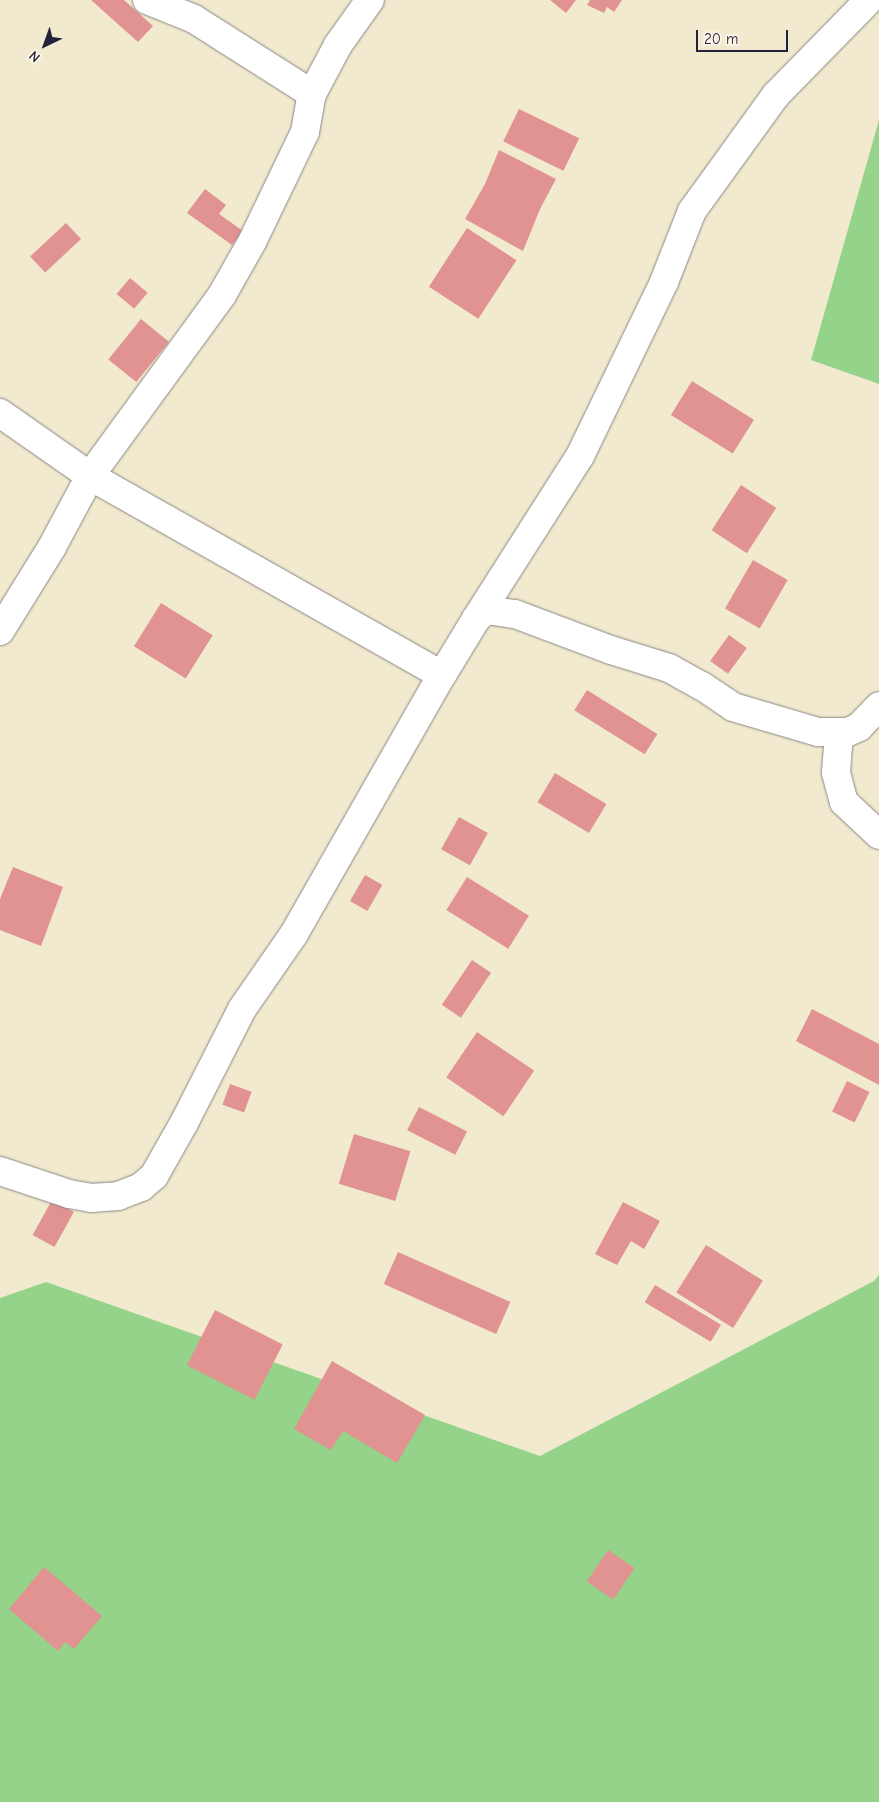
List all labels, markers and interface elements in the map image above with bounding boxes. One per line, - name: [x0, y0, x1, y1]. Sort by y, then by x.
- north arrow: [20, 20, 70, 70]
- scale bar: [699, 20, 792, 52]
- text: 20 m: [704, 30, 738, 48]
- text: N: [26, 47, 44, 66]

